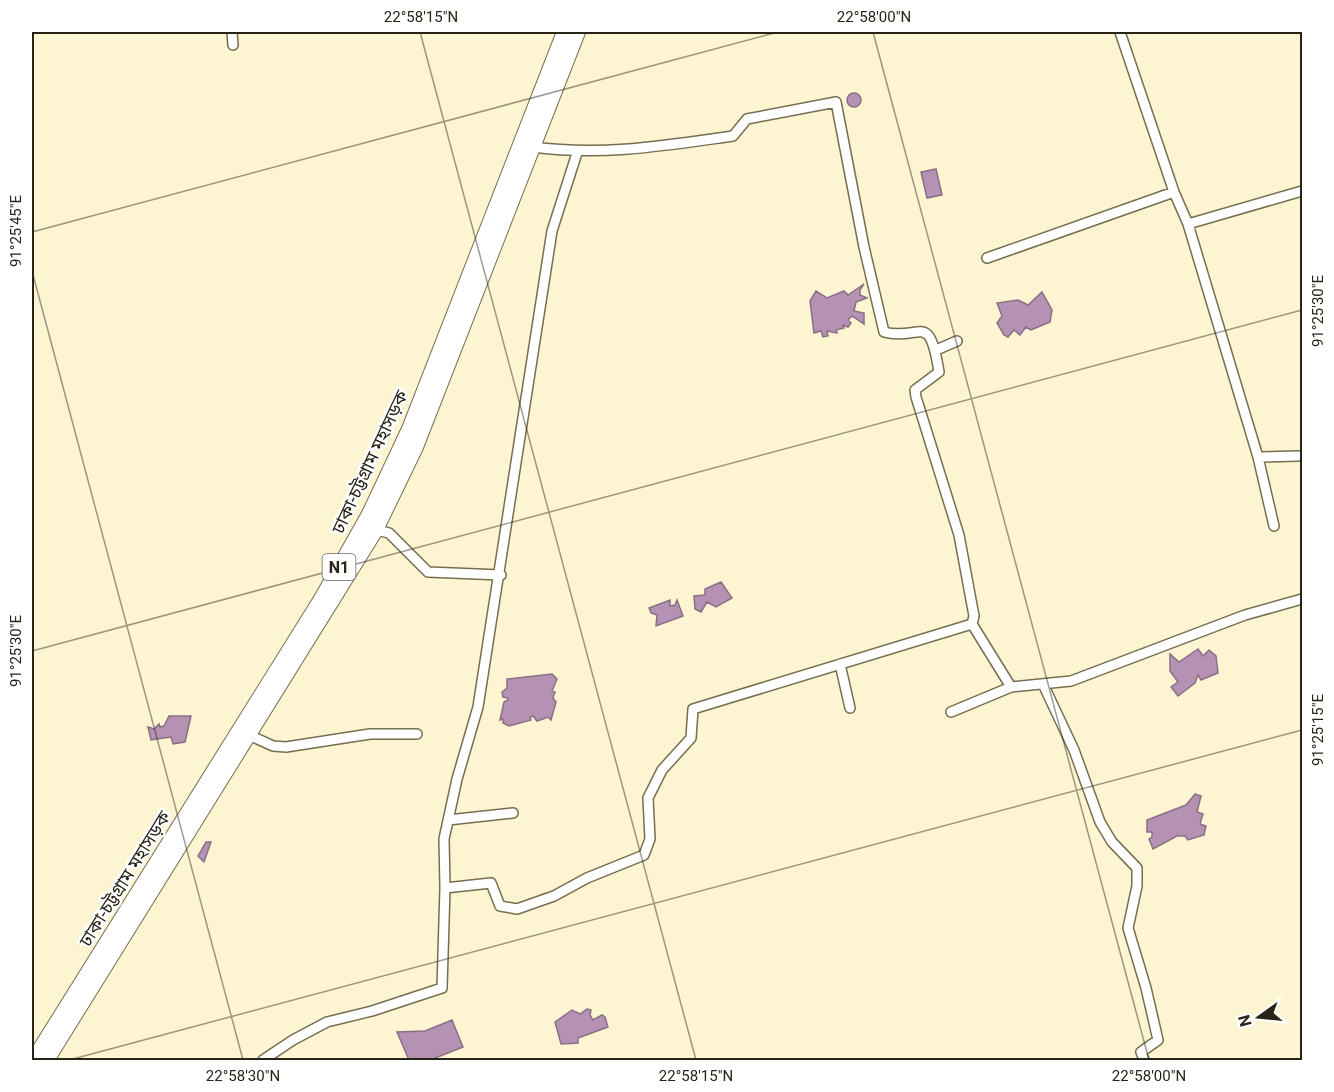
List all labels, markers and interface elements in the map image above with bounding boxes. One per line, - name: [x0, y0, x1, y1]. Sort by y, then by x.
- text: 22°58'15"N: [384, 8, 458, 26]
- text: 22°58'00"N: [837, 8, 911, 26]
- text: 91°25'45"E: [7, 194, 25, 267]
- text: 91°25'30"E: [1309, 274, 1327, 347]
- street label: ঢাকা-চট্টগ্রাম মহাসড়ক: [327, 386, 412, 538]
- road number: N1: [322, 554, 356, 580]
- text: 91°25'30"E: [7, 614, 25, 687]
- text: 91°25'15"E: [1309, 693, 1327, 766]
- street label: ঢাকা-চট্টগ্রাম মহাসড়ক: [74, 807, 175, 951]
- north arrow: [1229, 987, 1289, 1047]
- text: N: [1234, 1013, 1256, 1029]
- text: 22°58'30"N: [206, 1067, 280, 1085]
- text: 22°58'15"N: [659, 1067, 733, 1085]
- text: 22°58'00"N: [1112, 1067, 1186, 1085]

